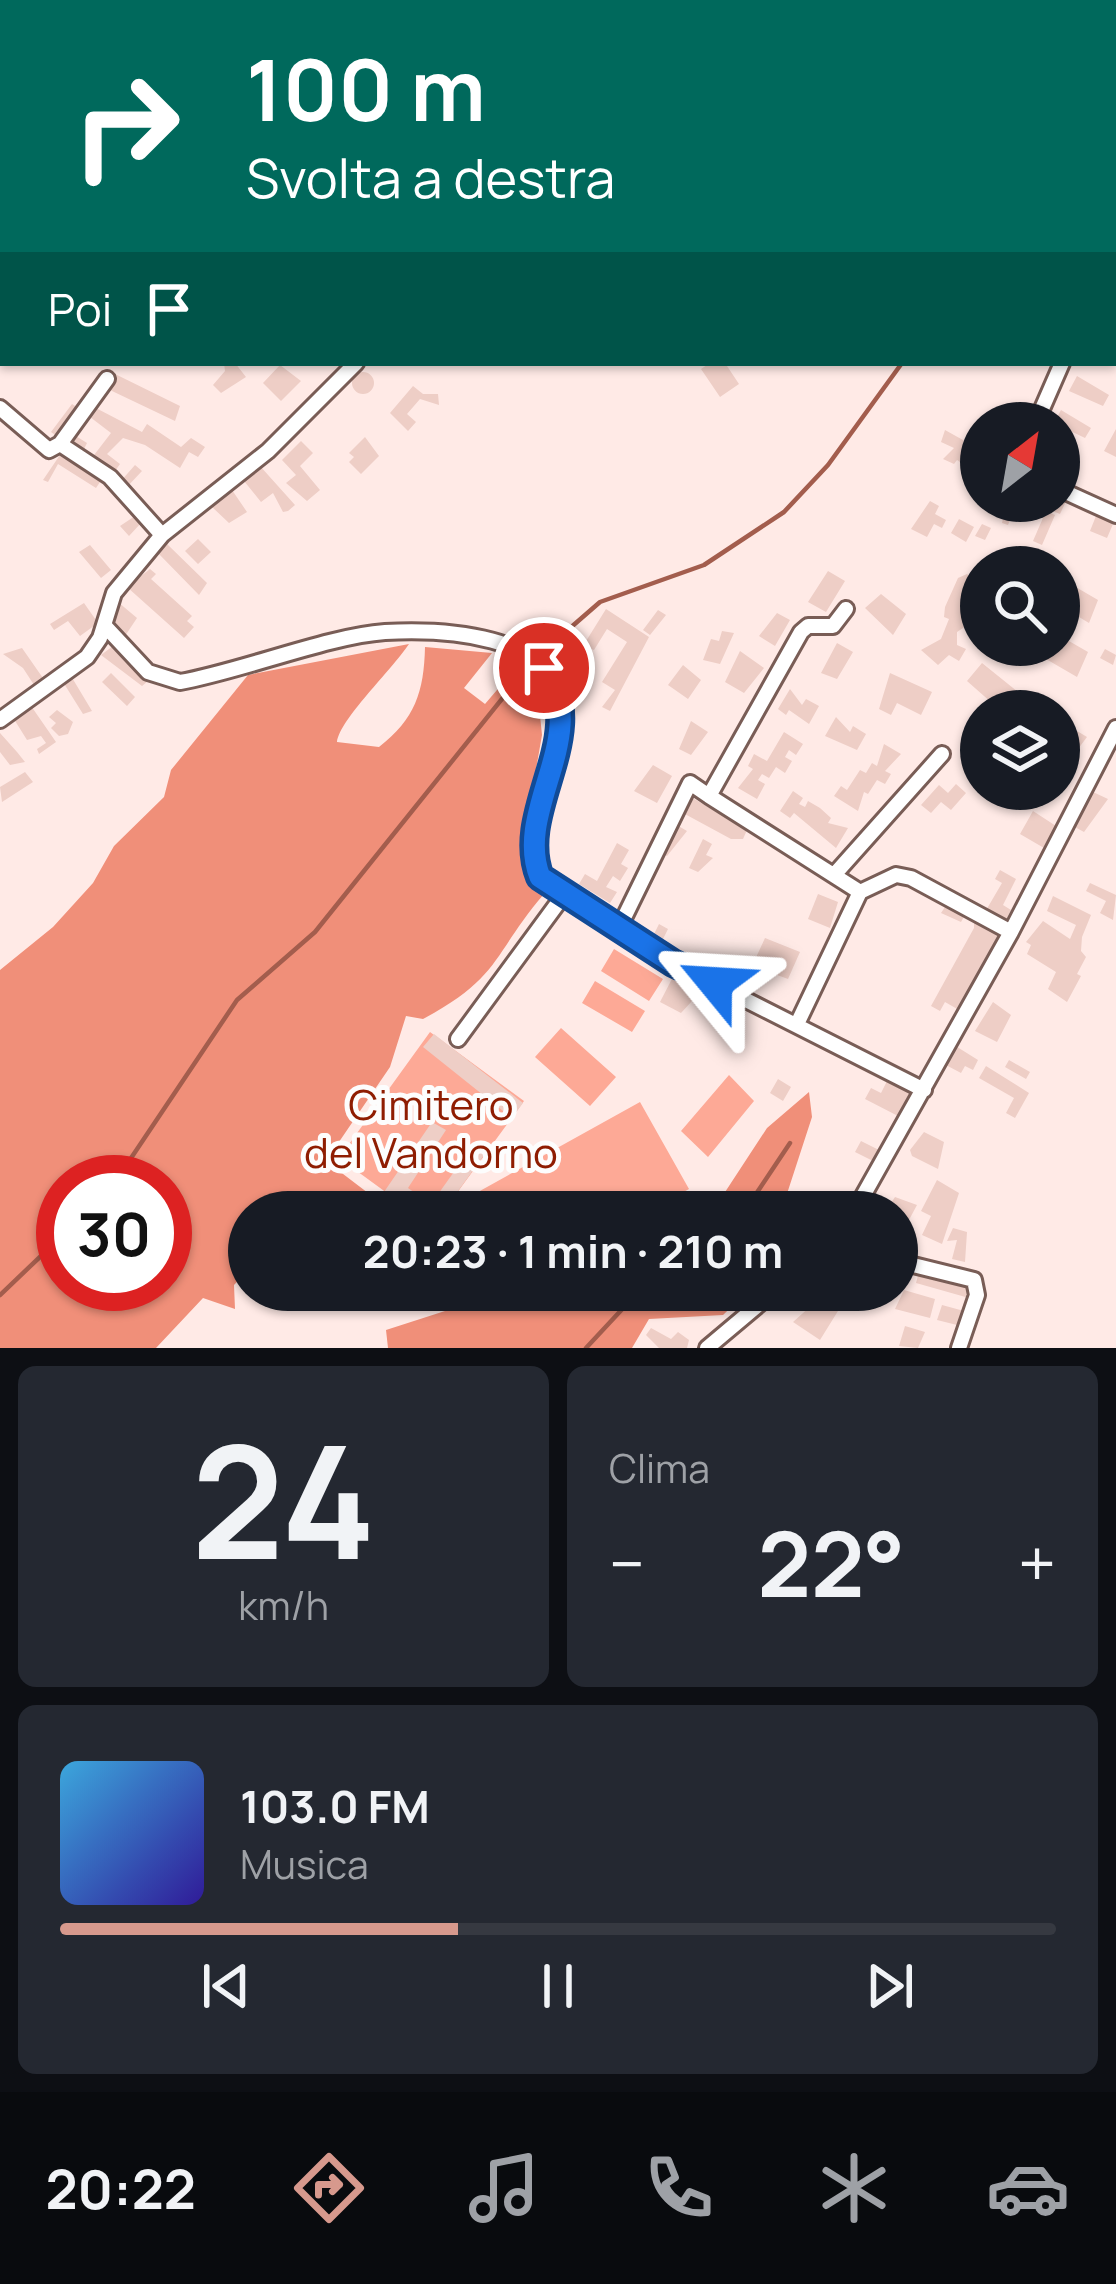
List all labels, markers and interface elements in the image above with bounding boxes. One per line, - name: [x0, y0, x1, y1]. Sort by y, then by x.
- text: 100 m: [246, 31, 486, 146]
- icon: right: [48, 48, 204, 204]
- text: Svolta a destra: [246, 140, 615, 214]
- icon: arrive: [136, 276, 202, 342]
- text: Poi: [48, 278, 112, 340]
- north arrow: [960, 402, 1080, 522]
- map controls: [960, 402, 1080, 810]
- button: search: [960, 546, 1080, 666]
- pin: [493, 617, 595, 719]
- icon: arrive: [511, 635, 577, 701]
- button: layers: [960, 690, 1080, 810]
- position arrow: [652, 920, 778, 1046]
- park label: Cimitero del Vandorno: [304, 1075, 558, 1181]
- speed limit sign: 30: [36, 1155, 192, 1311]
- text: 20:23 · 1 min · 210 m: [363, 1220, 783, 1282]
- text: 24: [191, 1393, 376, 1606]
- text: Clima: [609, 1441, 710, 1495]
- text: 22°: [757, 1501, 905, 1624]
- text: −: [609, 1518, 645, 1608]
- text: +: [1018, 1518, 1056, 1608]
- text: km/h: [238, 1578, 329, 1632]
- text: 103.0 FM: [240, 1775, 430, 1837]
- text: Musica: [240, 1837, 369, 1891]
- icon: previous: [193, 1953, 259, 2019]
- icon: pause: [525, 1953, 591, 2019]
- icon: next: [857, 1953, 923, 2019]
- icon: directions: [287, 2146, 371, 2230]
- icon: music: [462, 2146, 546, 2230]
- icon: phone: [637, 2146, 721, 2230]
- icon: climate: [812, 2146, 896, 2230]
- icon: car: [986, 2146, 1070, 2230]
- text: 20:22: [45, 2151, 196, 2225]

